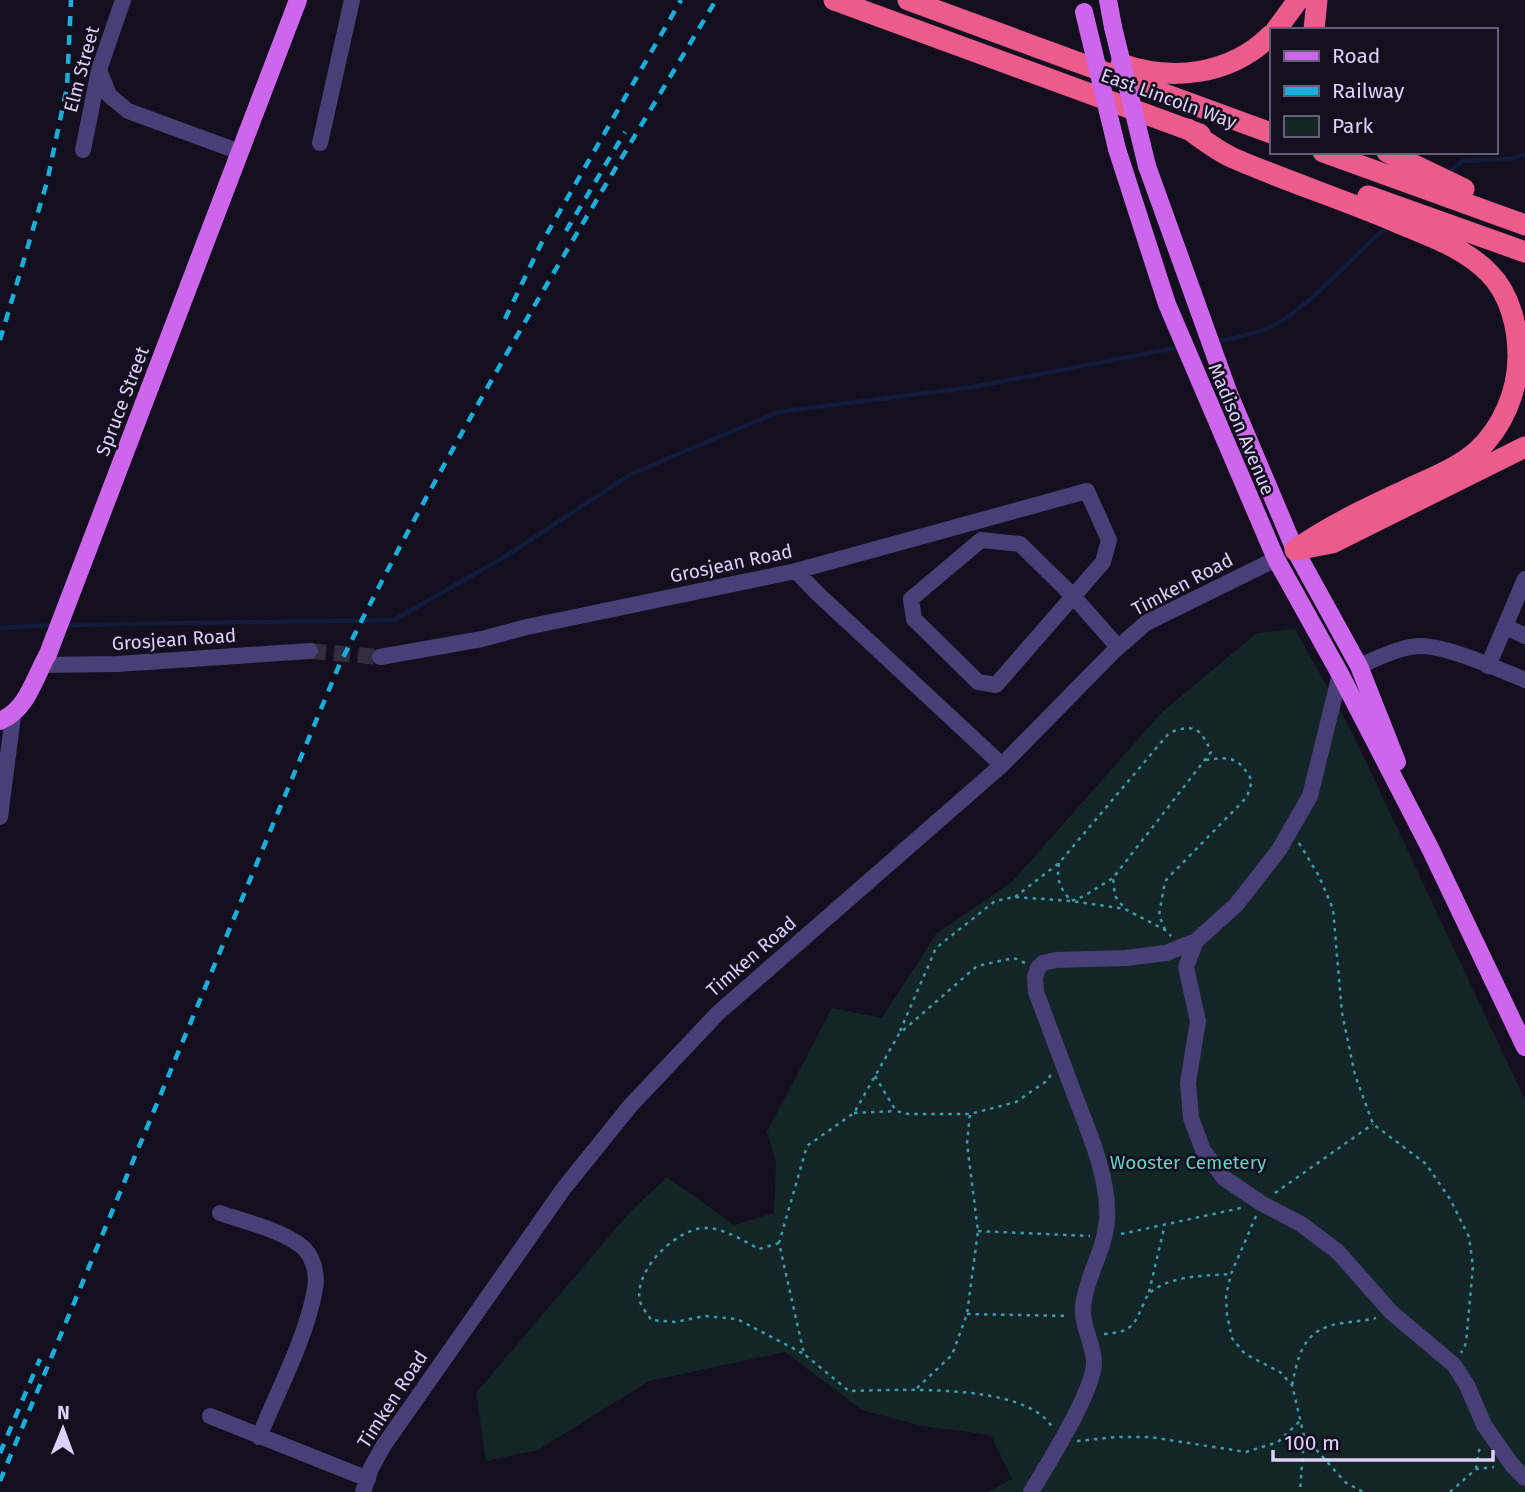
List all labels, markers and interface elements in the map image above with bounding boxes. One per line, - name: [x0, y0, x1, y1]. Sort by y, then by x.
- street label: Elm Street: [59, 23, 104, 115]
- legend: [1270, 28, 1497, 154]
- text: Road: [1332, 43, 1380, 69]
- street label: East Lincoln Way: [1098, 63, 1240, 134]
- text: Railway: [1332, 78, 1405, 104]
- text: Park: [1332, 113, 1374, 139]
- street label: Spruce Street: [91, 343, 154, 459]
- street label: Madison Avenue: [1203, 360, 1280, 499]
- street label: Grosjean Road: [668, 539, 794, 588]
- street label: Timken Road: [1128, 548, 1237, 621]
- street label: Grosjean Road: [111, 624, 237, 655]
- street label: Timken Road: [702, 911, 801, 1002]
- park label: Wooster Cemetery: [1110, 1151, 1267, 1174]
- street label: Timken Road: [352, 1346, 432, 1452]
- north arrow: [28, 1394, 98, 1464]
- text: N: [57, 1401, 70, 1424]
- scale bar: [1273, 1418, 1494, 1462]
- text: 100 m: [1284, 1430, 1340, 1456]

